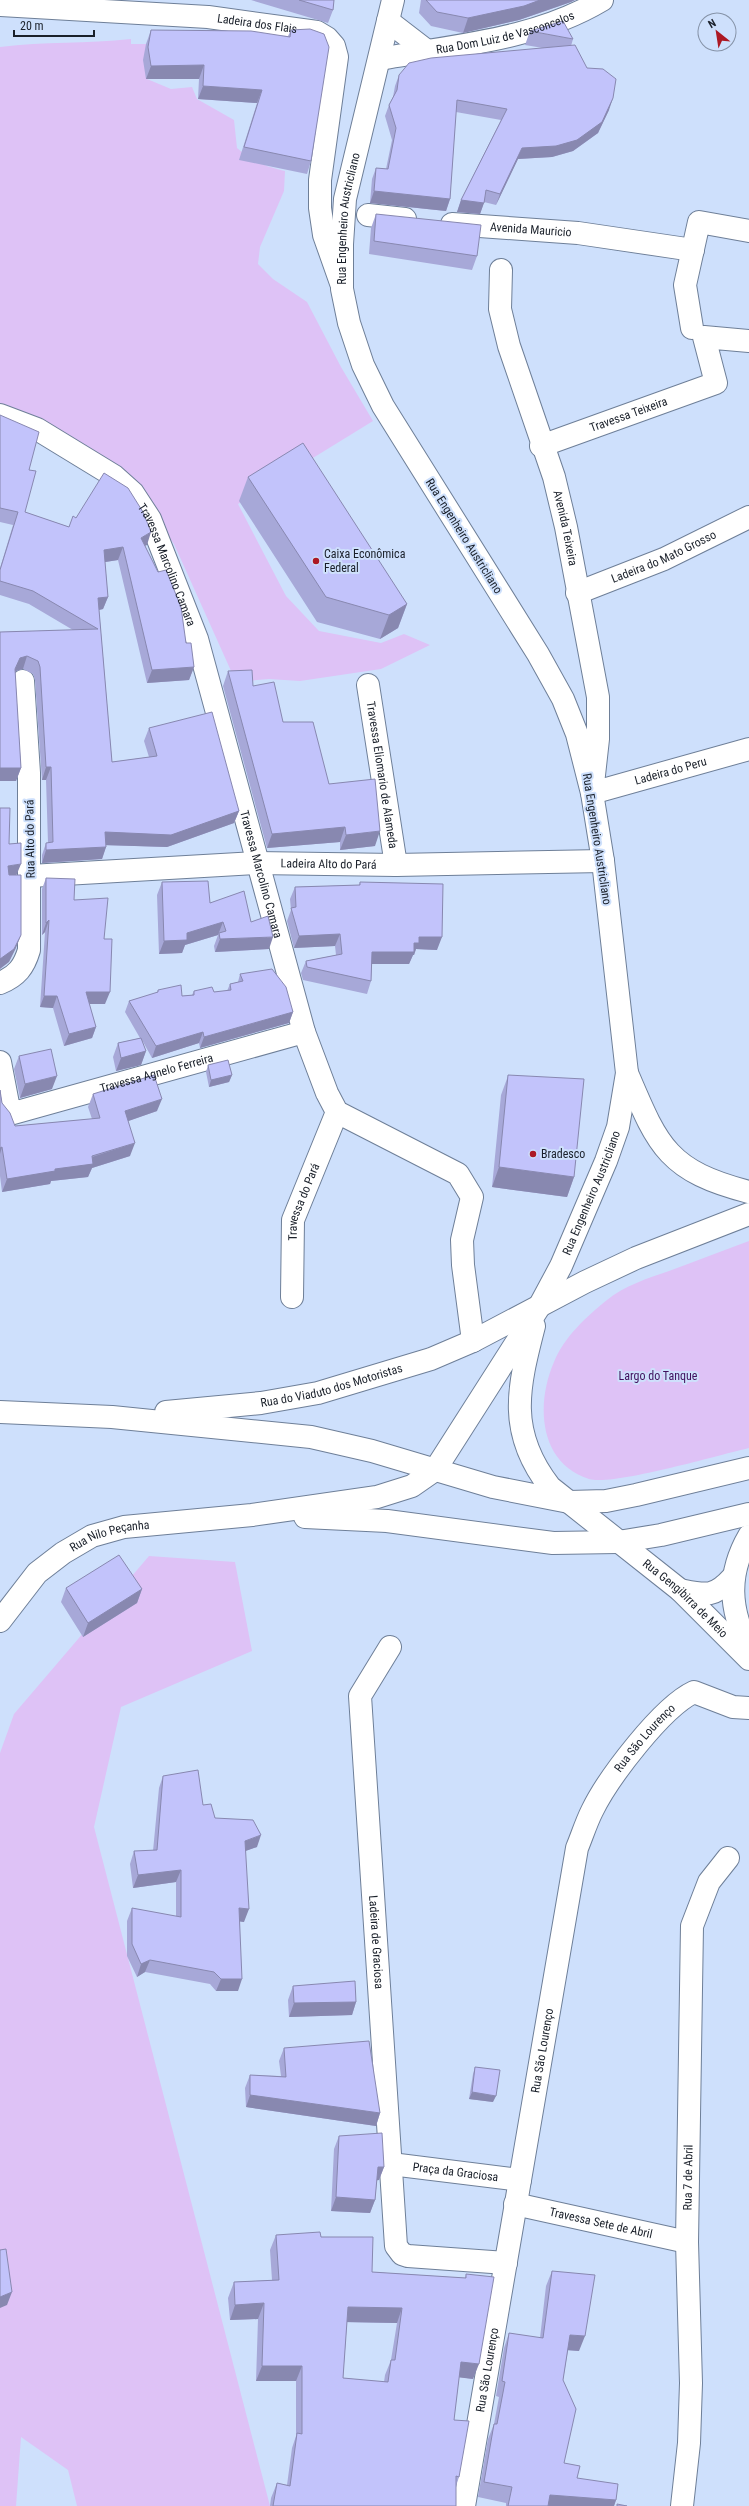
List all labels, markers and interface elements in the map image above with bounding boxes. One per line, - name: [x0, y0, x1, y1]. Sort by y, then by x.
- street label: Rua Dom Luiz de Vasconcelos: [435, 8, 576, 57]
- street label: Ladeira dos Flais: [216, 11, 298, 36]
- scale bar: [14, 12, 94, 38]
- north arrow: [697, 12, 737, 52]
- text: N: [706, 16, 719, 31]
- text: 20 m: [20, 19, 44, 33]
- street label: Rua Engenheiro Austricliano: [335, 151, 363, 285]
- street label: Avenida Mauricio: [490, 220, 572, 240]
- street label: Travessa Teixeira: [588, 394, 670, 435]
- street label: Rua Engenheiro Austricliano: [423, 476, 505, 596]
- street label: Avenida Teixeira: [550, 489, 580, 567]
- street label: Travessa Marcolino Camara: [135, 501, 198, 628]
- street label: Ladeira do Mato Grosso: [609, 527, 718, 586]
- place label: Caixa Econômica Federal: [324, 547, 406, 575]
- marker: Caixa Econômica Federal: [311, 556, 321, 566]
- street label: Travessa Eliomario de Alameda: [364, 700, 400, 850]
- street label: Ladeira do Peru: [633, 754, 708, 788]
- street label: Rua Engenheiro Austricliano: [580, 772, 614, 906]
- street label: Rua Alto do Pará: [22, 799, 38, 879]
- street label: Travessa Marcolino Camara: [237, 809, 285, 940]
- street label: Ladeira Alto do Pará: [281, 856, 377, 872]
- street label: Travessa Agnelo Ferreira: [98, 1051, 215, 1096]
- street label: Rua Engenheiro Austricliano: [560, 1129, 623, 1257]
- place label: Bradesco: [541, 1147, 585, 1161]
- marker: Bradesco: [528, 1149, 538, 1159]
- street label: Travessa do Pará: [286, 1161, 322, 1241]
- street label: Rua do Viaduto dos Motoristas: [259, 1361, 404, 1410]
- park label: Largo do Tanque: [619, 1369, 698, 1383]
- street label: Rua Nilo Peçanha: [67, 1518, 150, 1555]
- street label: Rua Gengibirra de Meio: [640, 1556, 731, 1641]
- street label: Rua São Lourenço: [611, 1701, 678, 1775]
- street label: Ladeira de Graciosa: [366, 1895, 386, 1990]
- street label: Rua São Lourenço: [528, 2007, 556, 2094]
- street label: Rua 7 de Abril: [681, 2144, 696, 2210]
- street label: Praça da Graciosa: [412, 2160, 499, 2184]
- street label: Travessa Sete de Abril: [548, 2205, 654, 2241]
- street label: Rua São Lourenço: [473, 2327, 502, 2413]

